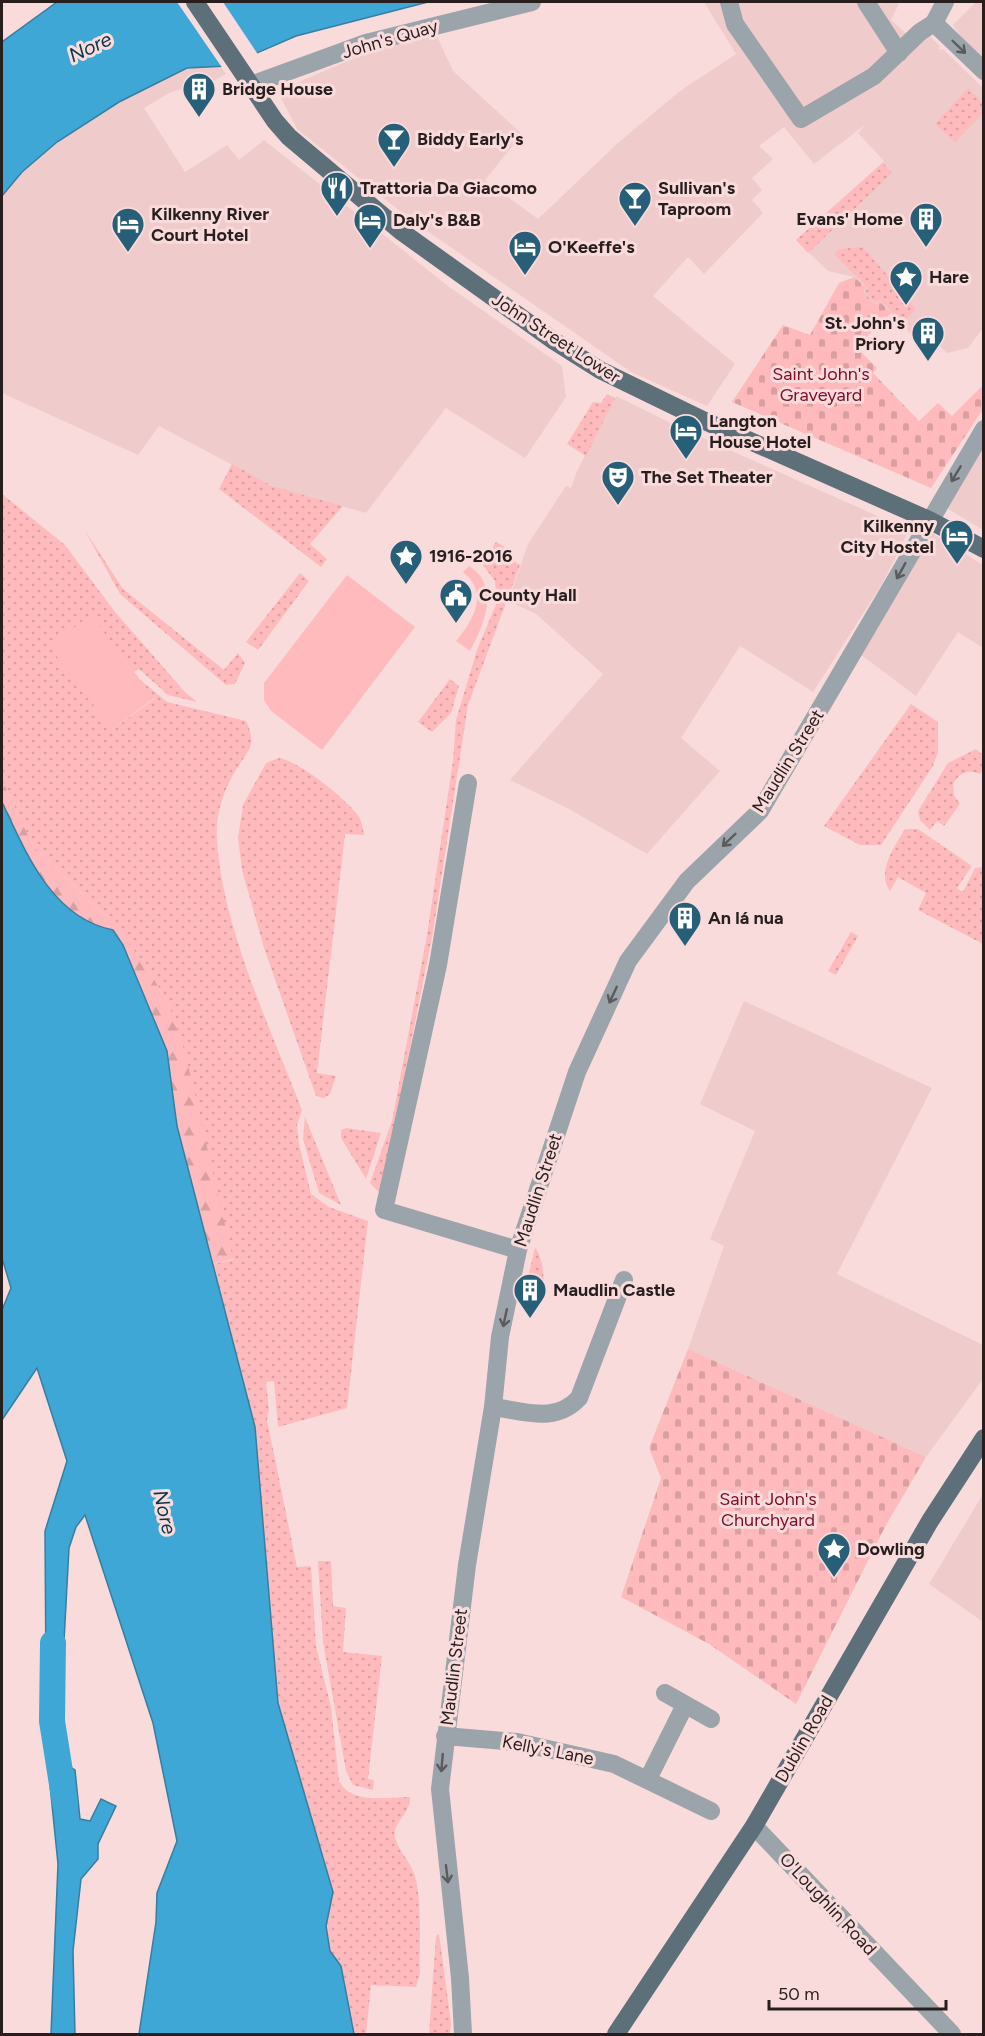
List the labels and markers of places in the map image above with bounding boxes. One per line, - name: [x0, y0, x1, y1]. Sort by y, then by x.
- building icon: Bridge House: [181, 71, 217, 118]
- place label: Bridge House: [222, 78, 333, 100]
- bar icon: Biddy Early's: [376, 121, 412, 168]
- place label: Biddy Early's: [417, 128, 524, 150]
- restaurant icon: Trattoria Da Giacomo: [319, 170, 355, 217]
- place label: Trattoria Da Giacomo: [360, 177, 537, 199]
- place label: Sullivan's Taproom: [658, 177, 736, 220]
- bar icon: Sullivan's Taproom: [617, 180, 653, 227]
- building icon: Evans' Home: [908, 201, 944, 248]
- hotel icon: Daly's B&B: [352, 202, 388, 249]
- place label: Kilkenny River Court Hotel: [151, 203, 269, 246]
- hotel icon: Kilkenny River Court Hotel: [110, 206, 146, 253]
- place label: Evans' Home: [796, 208, 903, 230]
- place label: Daly's B&B: [393, 209, 481, 231]
- hotel icon: O'Keeffe's: [507, 229, 543, 276]
- place label: O'Keeffe's: [548, 236, 635, 258]
- place icon: Hare: [888, 259, 924, 306]
- place label: Hare: [929, 266, 969, 288]
- place label: St. John's Priory: [824, 312, 906, 355]
- building icon: St. John's Priory: [910, 315, 946, 362]
- place label: Langton House Hotel: [709, 410, 811, 453]
- hotel icon: Langton House Hotel: [668, 413, 704, 460]
- theatre icon: The Set Theater: [600, 459, 636, 506]
- place label: The Set Theater: [641, 466, 773, 488]
- place label: Kilkenny City Hostel: [841, 515, 935, 558]
- hotel icon: Kilkenny City Hostel: [939, 518, 975, 565]
- place icon: 1916-2016: [388, 538, 424, 585]
- place label: 1916-2016: [429, 545, 513, 567]
- public building icon: County Hall: [438, 577, 474, 624]
- place label: County Hall: [479, 584, 577, 606]
- building icon: An lá nua: [667, 900, 703, 947]
- place label: An lá nua: [708, 907, 784, 929]
- building icon: Maudlin Castle: [512, 1272, 548, 1319]
- place label: Maudlin Castle: [553, 1279, 675, 1301]
- place icon: Dowling: [816, 1531, 852, 1578]
- place label: Dowling: [857, 1538, 925, 1560]

